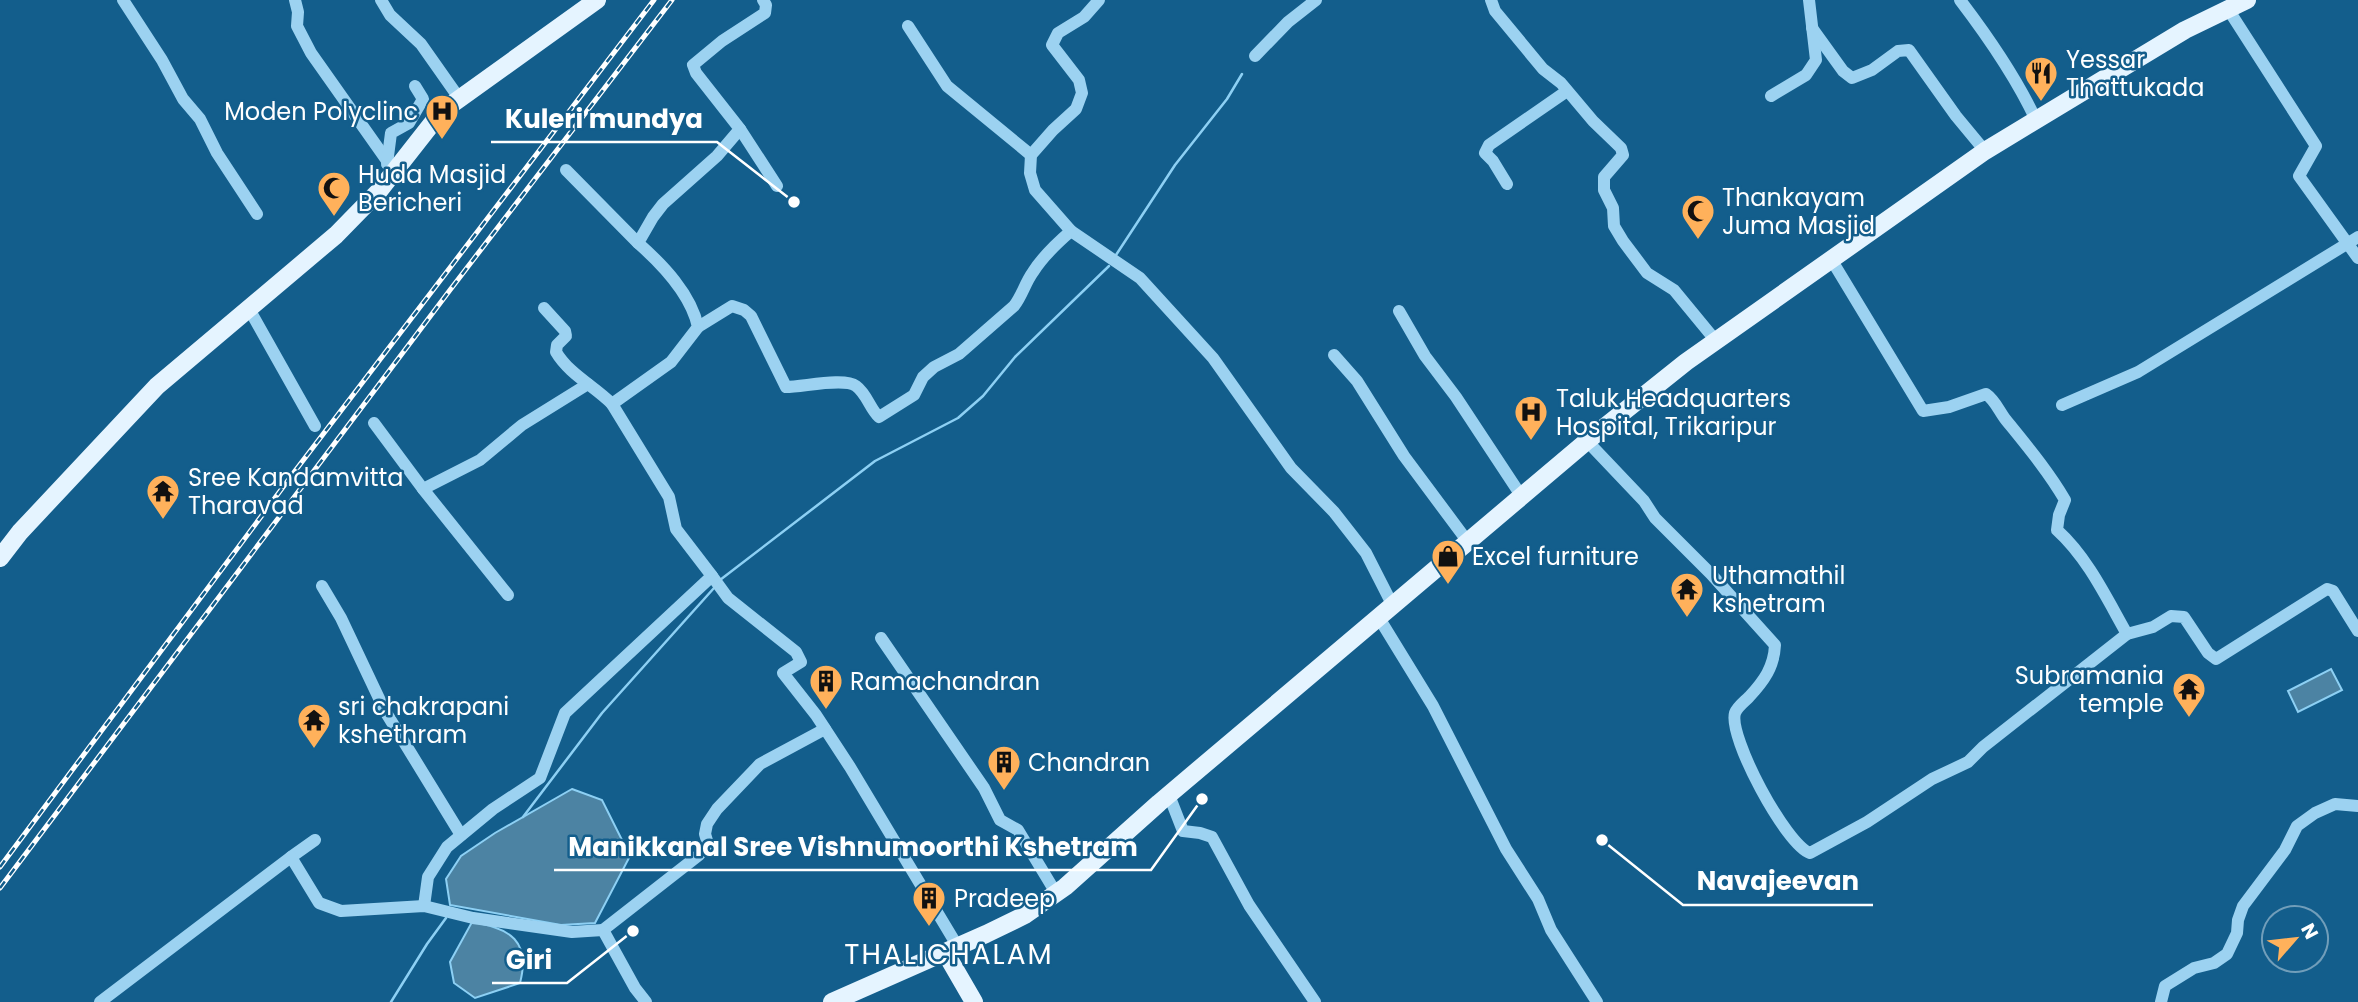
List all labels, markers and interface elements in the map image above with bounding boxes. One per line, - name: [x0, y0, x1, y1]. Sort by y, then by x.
- place label: Yessar Thattukada: [2066, 43, 2204, 104]
- restaurant icon: Yessar Thattukada: [2022, 54, 2060, 103]
- hospital icon: Moden Polyclinc: [423, 92, 461, 141]
- place label: Moden Polyclinc: [224, 95, 418, 128]
- callout: Kuleri mundya: [491, 95, 717, 142]
- text: Kuleri mundya: [505, 101, 703, 137]
- place label: Huda Masjid Bericheri: [358, 158, 506, 219]
- mosque icon: Huda Masjid Bericheri: [315, 169, 353, 218]
- place label: Thankayam Juma Masjid: [1722, 181, 1875, 242]
- mosque icon: Thankayam Juma Masjid: [1679, 192, 1717, 241]
- place label: Taluk Headquarters Hospital, Trikaripur: [1556, 382, 1791, 443]
- hospital icon: Taluk Headquarters Hospital, Trikaripur: [1512, 393, 1550, 442]
- place label: Sree Kandamvitta Tharavad: [188, 461, 403, 522]
- temple icon: Sree Kandamvitta Tharavad: [144, 472, 182, 521]
- shop icon: Excel furniture: [1429, 537, 1467, 586]
- place label: Excel furniture: [1472, 540, 1639, 573]
- place label: Uthamathil kshetram: [1712, 559, 1845, 620]
- temple icon: Uthamathil kshetram: [1668, 570, 1706, 619]
- place label: Subramania temple: [2015, 659, 2164, 720]
- building icon: Ramachandran: [807, 662, 845, 711]
- place label: Ramachandran: [850, 665, 1040, 698]
- temple icon: Subramania temple: [2170, 670, 2208, 719]
- place label: sri chakrapani kshethram: [338, 690, 509, 751]
- temple icon: sri chakrapani kshethram: [295, 701, 333, 750]
- building icon: Chandran: [985, 743, 1023, 792]
- place label: Chandran: [1028, 746, 1150, 779]
- callout: Manikkanal Sree Vishnumoorthi Kshetram: [554, 823, 1151, 870]
- text: Manikkanal Sree Vishnumoorthi Kshetram: [568, 829, 1138, 865]
- callout: Navajeevan: [1683, 858, 1873, 905]
- text: Navajeevan: [1697, 863, 1859, 899]
- building icon: Pradeep: [910, 879, 948, 928]
- place label: Pradeep: [954, 882, 1055, 915]
- north arrow: [2260, 904, 2330, 974]
- text: N: [2294, 919, 2325, 944]
- district label: THALICHALAM: [844, 935, 1054, 974]
- callout: Giri: [492, 936, 567, 983]
- text: Giri: [506, 942, 552, 978]

